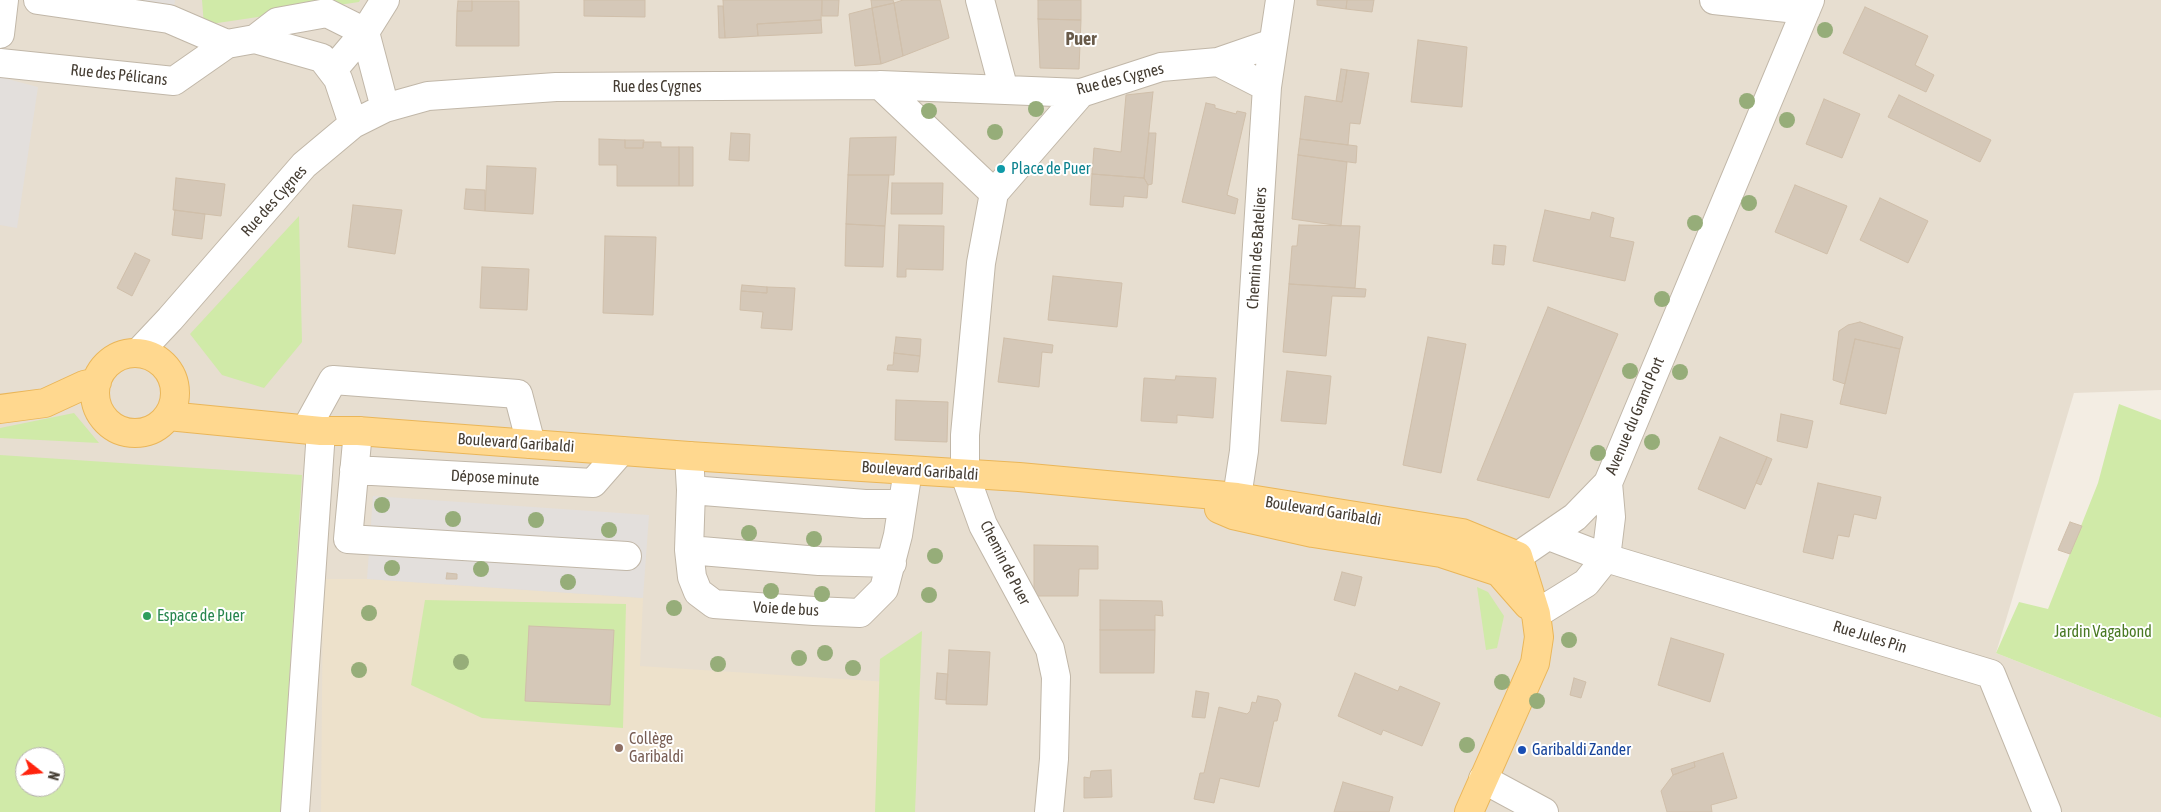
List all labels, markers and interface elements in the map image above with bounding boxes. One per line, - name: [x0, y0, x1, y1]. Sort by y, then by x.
- district label: Puer: [1066, 28, 1096, 50]
- street label: Rue des Cygnes: [1074, 59, 1166, 99]
- street label: Rue des Pélicans: [70, 60, 168, 90]
- street label: Rue des Cygnes: [612, 77, 702, 97]
- place label: Place de Puer: [1011, 159, 1090, 179]
- street label: Rue des Cygnes: [237, 161, 311, 241]
- marker: Place de Puer: [995, 163, 1007, 175]
- street label: Chemin des Bateliers: [1243, 186, 1271, 310]
- street label: Avenue du Grand Port: [1602, 354, 1668, 478]
- street label: Boulevard Garibaldi: [457, 429, 575, 457]
- street label: Boulevard Garibaldi: [861, 457, 979, 485]
- street label: Dépose minute: [450, 466, 540, 490]
- street label: Boulevard Garibaldi: [1264, 492, 1382, 530]
- street label: Chemin de Puer: [976, 518, 1034, 608]
- street label: Voie de bus: [753, 598, 819, 620]
- place label: Espace de Puer: [157, 606, 244, 626]
- marker: Espace de Puer: [141, 610, 153, 622]
- street label: Rue Jules Pin: [1831, 617, 1909, 657]
- park label: Jardin Vagabond: [2054, 622, 2152, 642]
- place label: Collège Garibaldi: [629, 729, 684, 767]
- place label: Garibaldi Zander: [1532, 740, 1631, 760]
- marker: Collège Garibaldi: [613, 742, 625, 754]
- marker: Garibaldi Zander: [1516, 744, 1528, 756]
- north arrow: [15, 747, 65, 797]
- text: N: [45, 770, 62, 782]

